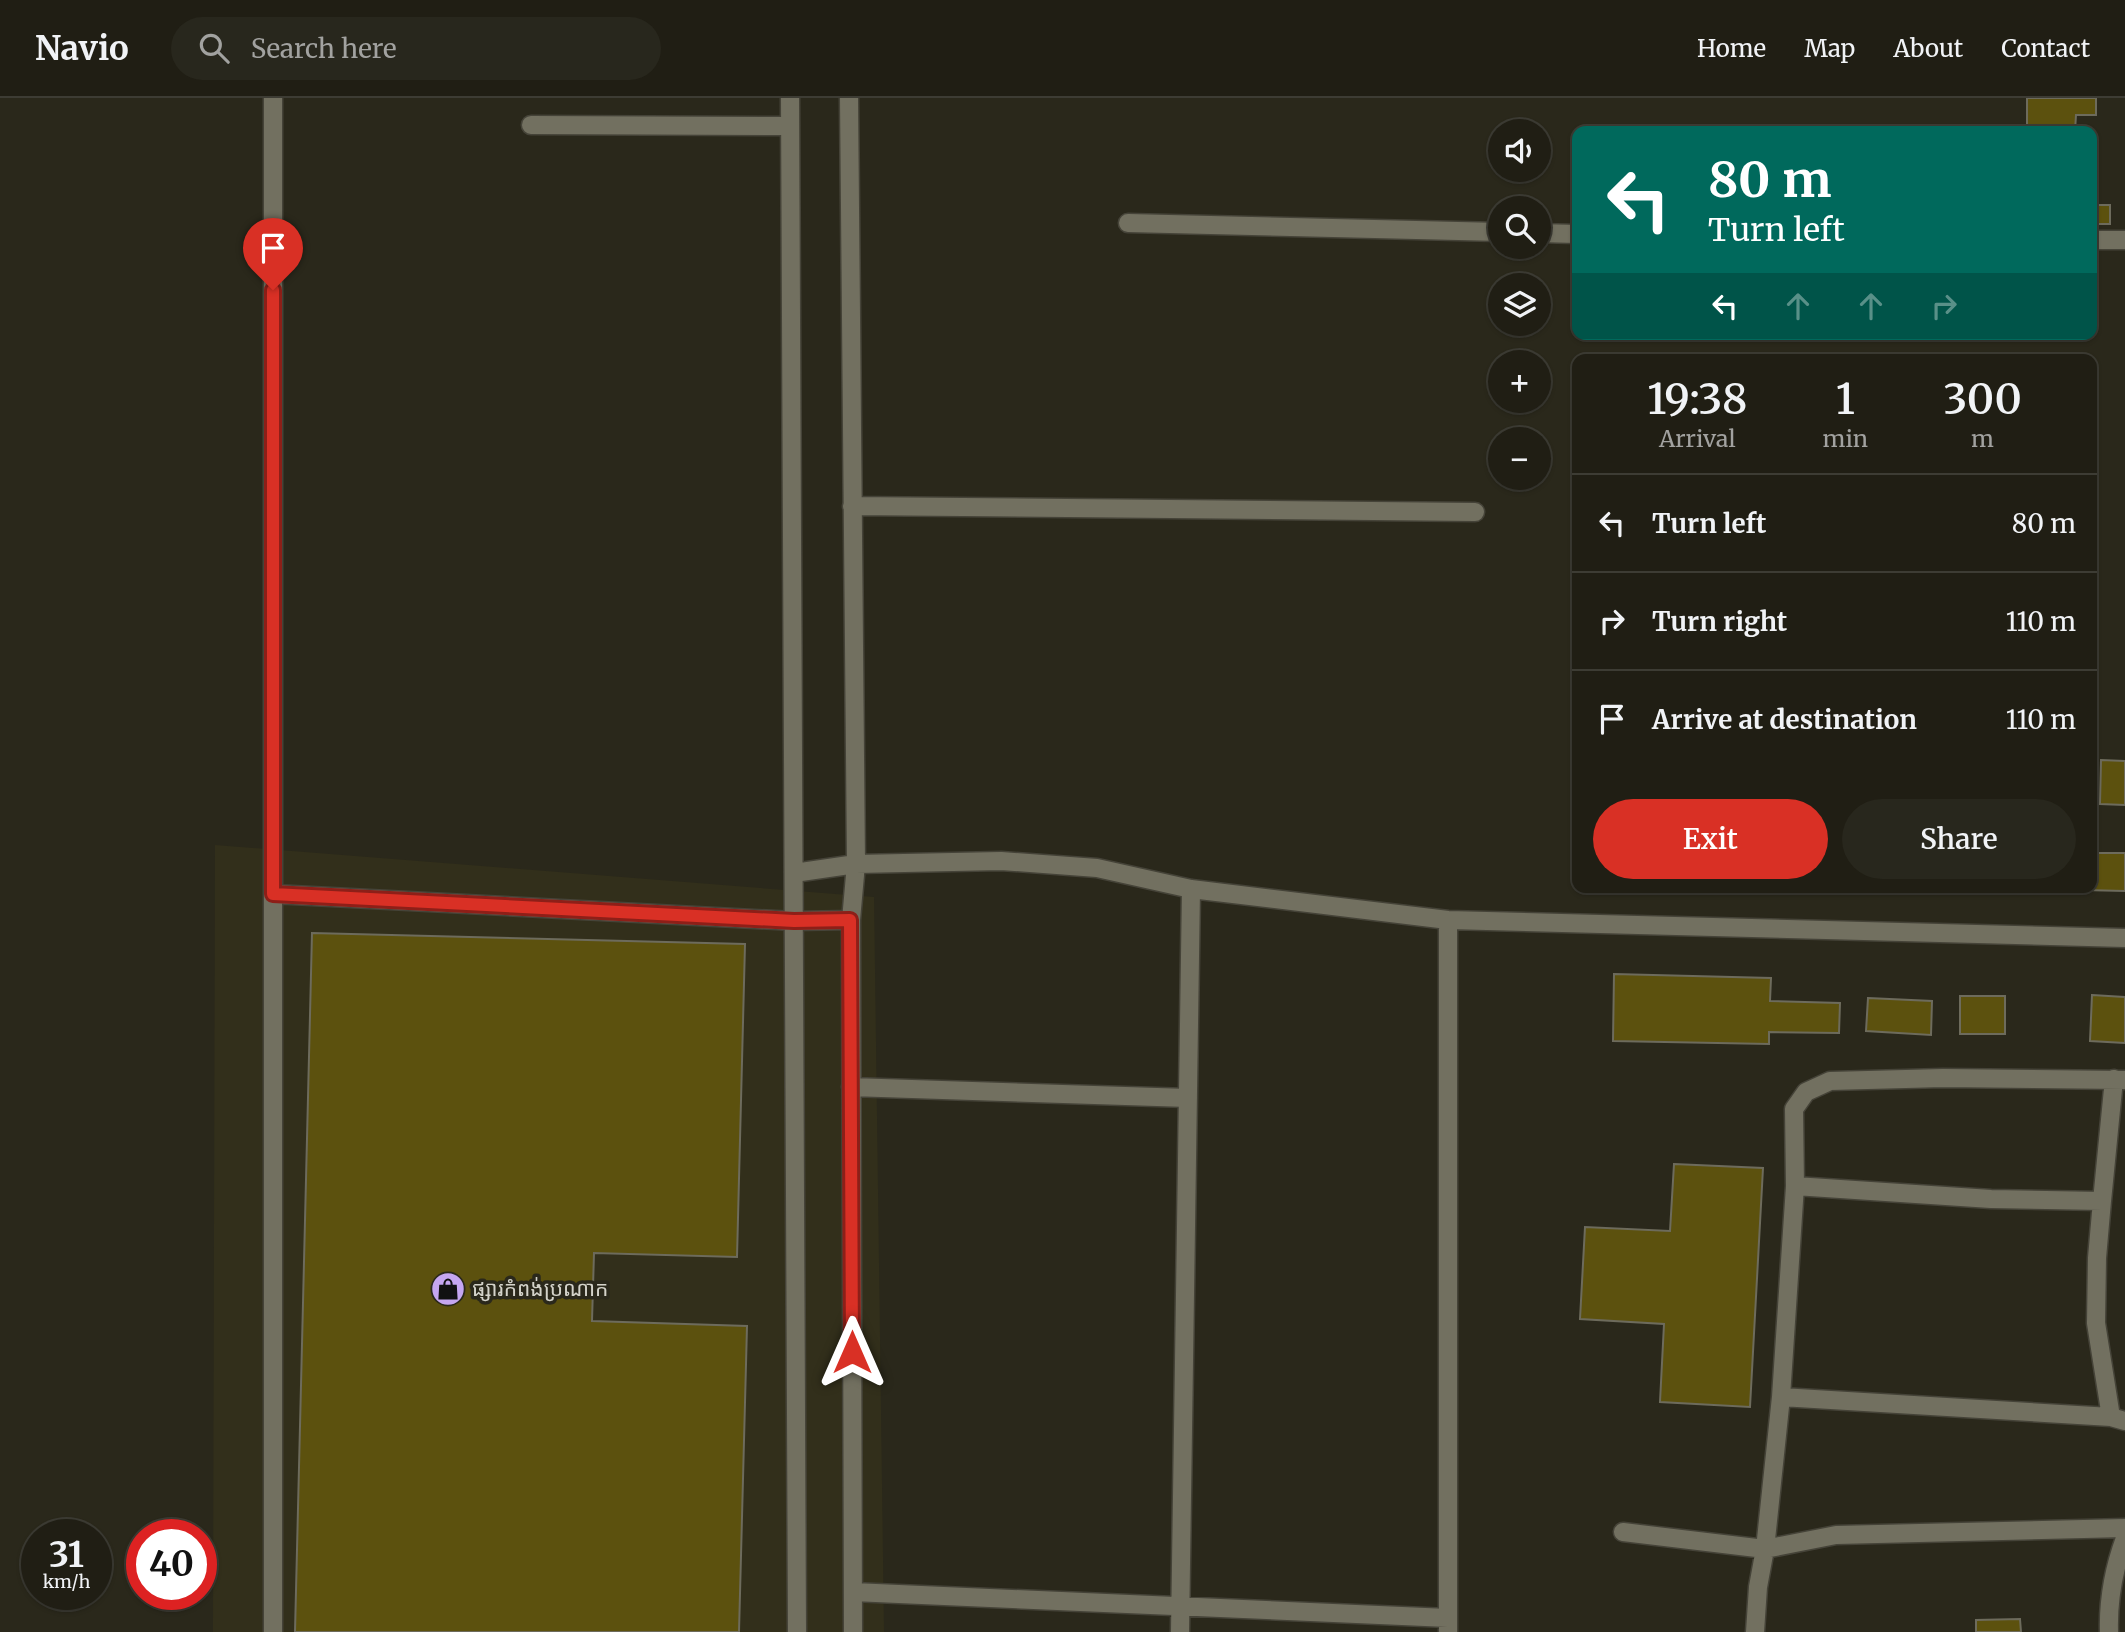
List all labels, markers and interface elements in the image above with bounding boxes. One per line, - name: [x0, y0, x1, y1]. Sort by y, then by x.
- search box: [171, 17, 661, 80]
- text: Navio: [35, 28, 129, 69]
- icon: search: [195, 29, 233, 67]
- text: Search here: [251, 32, 396, 65]
- text: Home: [1697, 33, 1766, 64]
- text: Map: [1804, 33, 1855, 64]
- text: About: [1893, 33, 1963, 64]
- text: Contact: [2001, 33, 2090, 64]
- map controls: [1488, 119, 1551, 490]
- button: sound: [1488, 119, 1551, 182]
- text: 80 m: [1708, 149, 1831, 210]
- icon: left: [1593, 154, 1684, 245]
- button: search: [1488, 196, 1551, 259]
- text: Turn left: [1708, 210, 1845, 250]
- pin: [243, 218, 303, 290]
- icon: arrive: [254, 229, 292, 267]
- button: layers: [1488, 273, 1551, 336]
- icon: left: [1706, 287, 1744, 325]
- icon: ahead: [1779, 287, 1817, 325]
- icon: ahead: [1852, 287, 1890, 325]
- icon: right: [1925, 287, 1963, 325]
- button: +: [1488, 350, 1551, 413]
- text: 19:38: [1647, 373, 1747, 425]
- text: 1: [1836, 373, 1855, 425]
- text: 300: [1943, 373, 2022, 425]
- text: Arrival: [1659, 424, 1736, 453]
- text: min: [1823, 424, 1868, 453]
- text: m: [1971, 424, 1994, 453]
- button: −: [1488, 427, 1551, 490]
- icon: left: [1593, 504, 1631, 542]
- text: Turn left: [1652, 507, 1766, 540]
- text: 80 m: [2012, 507, 2076, 540]
- icon: right: [1593, 602, 1631, 640]
- text: Turn right: [1652, 605, 1787, 638]
- text: 110 m: [2006, 605, 2076, 638]
- icon: arrive: [1593, 700, 1631, 738]
- text: Arrive at destination: [1652, 703, 1917, 736]
- text: 110 m: [2006, 703, 2076, 736]
- button: Exit: [1593, 799, 1828, 879]
- button: Share: [1842, 799, 2076, 879]
- shop icon: ផ្សារកំពង់ប្រណាក: [429, 1270, 467, 1308]
- place label: ផ្សារកំពង់ប្រណាក: [472, 1275, 608, 1302]
- position arrow: [815, 1315, 889, 1389]
- speed limit sign: 40: [126, 1519, 217, 1610]
- text: 31: [49, 1533, 84, 1577]
- text: km/h: [43, 1570, 90, 1593]

